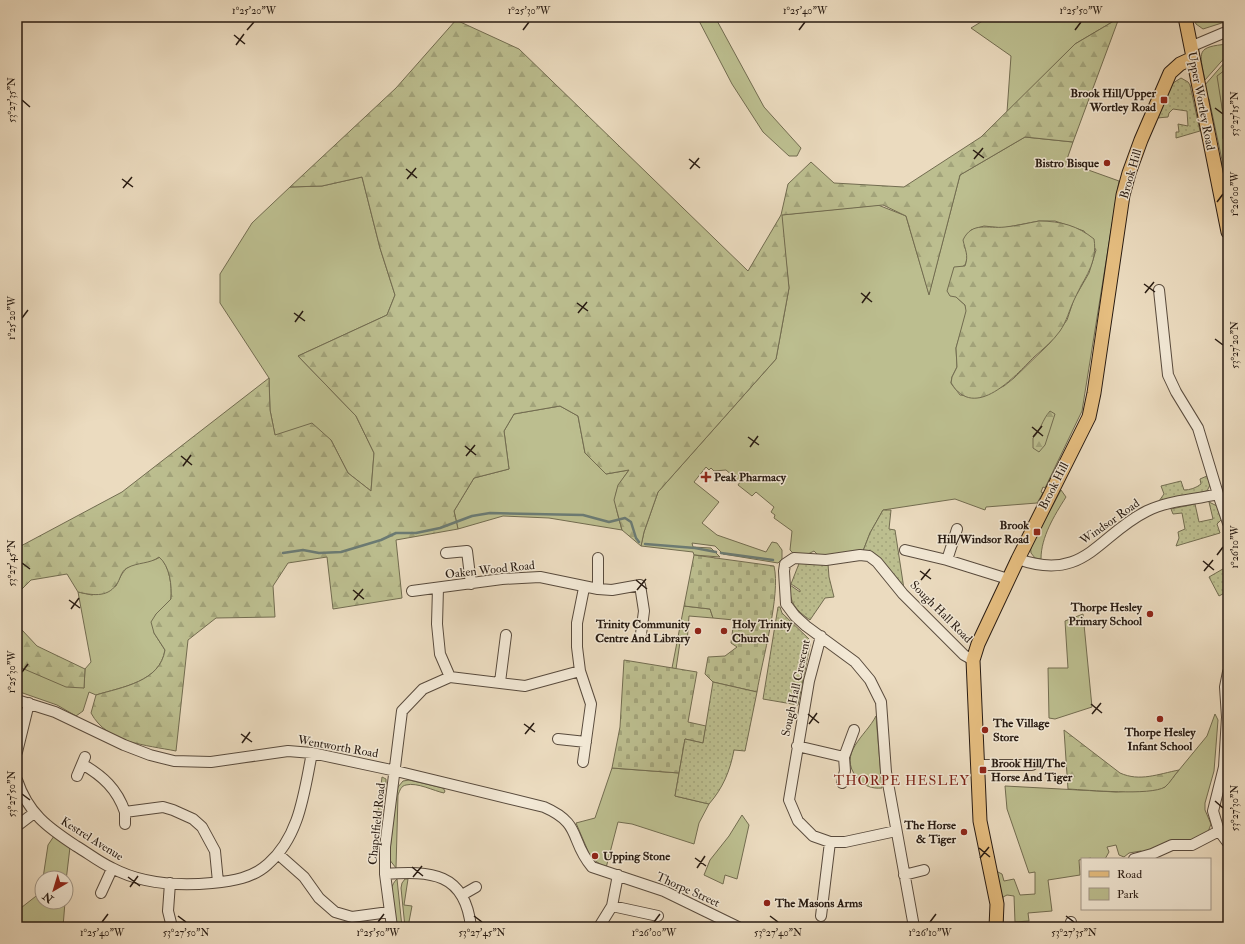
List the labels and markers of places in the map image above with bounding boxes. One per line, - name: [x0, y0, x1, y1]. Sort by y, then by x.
- place label: Brook Hill/Upper Wortley Road: [1070, 86, 1157, 115]
- marker: Brook Hill/Upper Wortley Road: [1159, 95, 1169, 105]
- place label: Bistro Bisque: [1035, 156, 1100, 171]
- marker: Bistro Bisque: [1102, 158, 1112, 168]
- place label: Peak Pharmacy: [714, 470, 787, 485]
- marker: Peak Pharmacy: [701, 472, 711, 482]
- place label: Brook Hill/Windsor Road: [937, 518, 1029, 547]
- marker: Brook Hill/Windsor Road: [1032, 527, 1042, 537]
- place label: Thorpe Hesley Primary School: [1069, 600, 1143, 629]
- marker: Thorpe Hesley Primary School: [1145, 609, 1155, 619]
- place label: Trinity Community Centre And Library: [595, 617, 691, 646]
- place label: Holy Trinity Church: [732, 617, 793, 646]
- marker: Trinity Community Centre And Library: [693, 626, 703, 636]
- marker: Holy Trinity Church: [719, 626, 729, 636]
- marker: Thorpe Hesley Infant School: [1155, 714, 1165, 724]
- place label: The Village Store: [992, 716, 1050, 745]
- marker: The Village Store: [980, 725, 990, 735]
- place label: Thorpe Hesley Infant School: [1123, 725, 1196, 754]
- place label: Brook Hill/The Horse And Tiger: [991, 756, 1073, 785]
- marker: Brook Hill/The Horse And Tiger: [978, 765, 988, 775]
- place label: The Horse & Tiger: [903, 818, 957, 847]
- marker: The Horse & Tiger: [959, 827, 969, 837]
- place label: Upping Stone: [603, 849, 671, 864]
- marker: Upping Stone: [590, 851, 600, 861]
- place label: The Masons Arms: [774, 896, 862, 911]
- marker: The Masons Arms: [762, 898, 772, 908]

